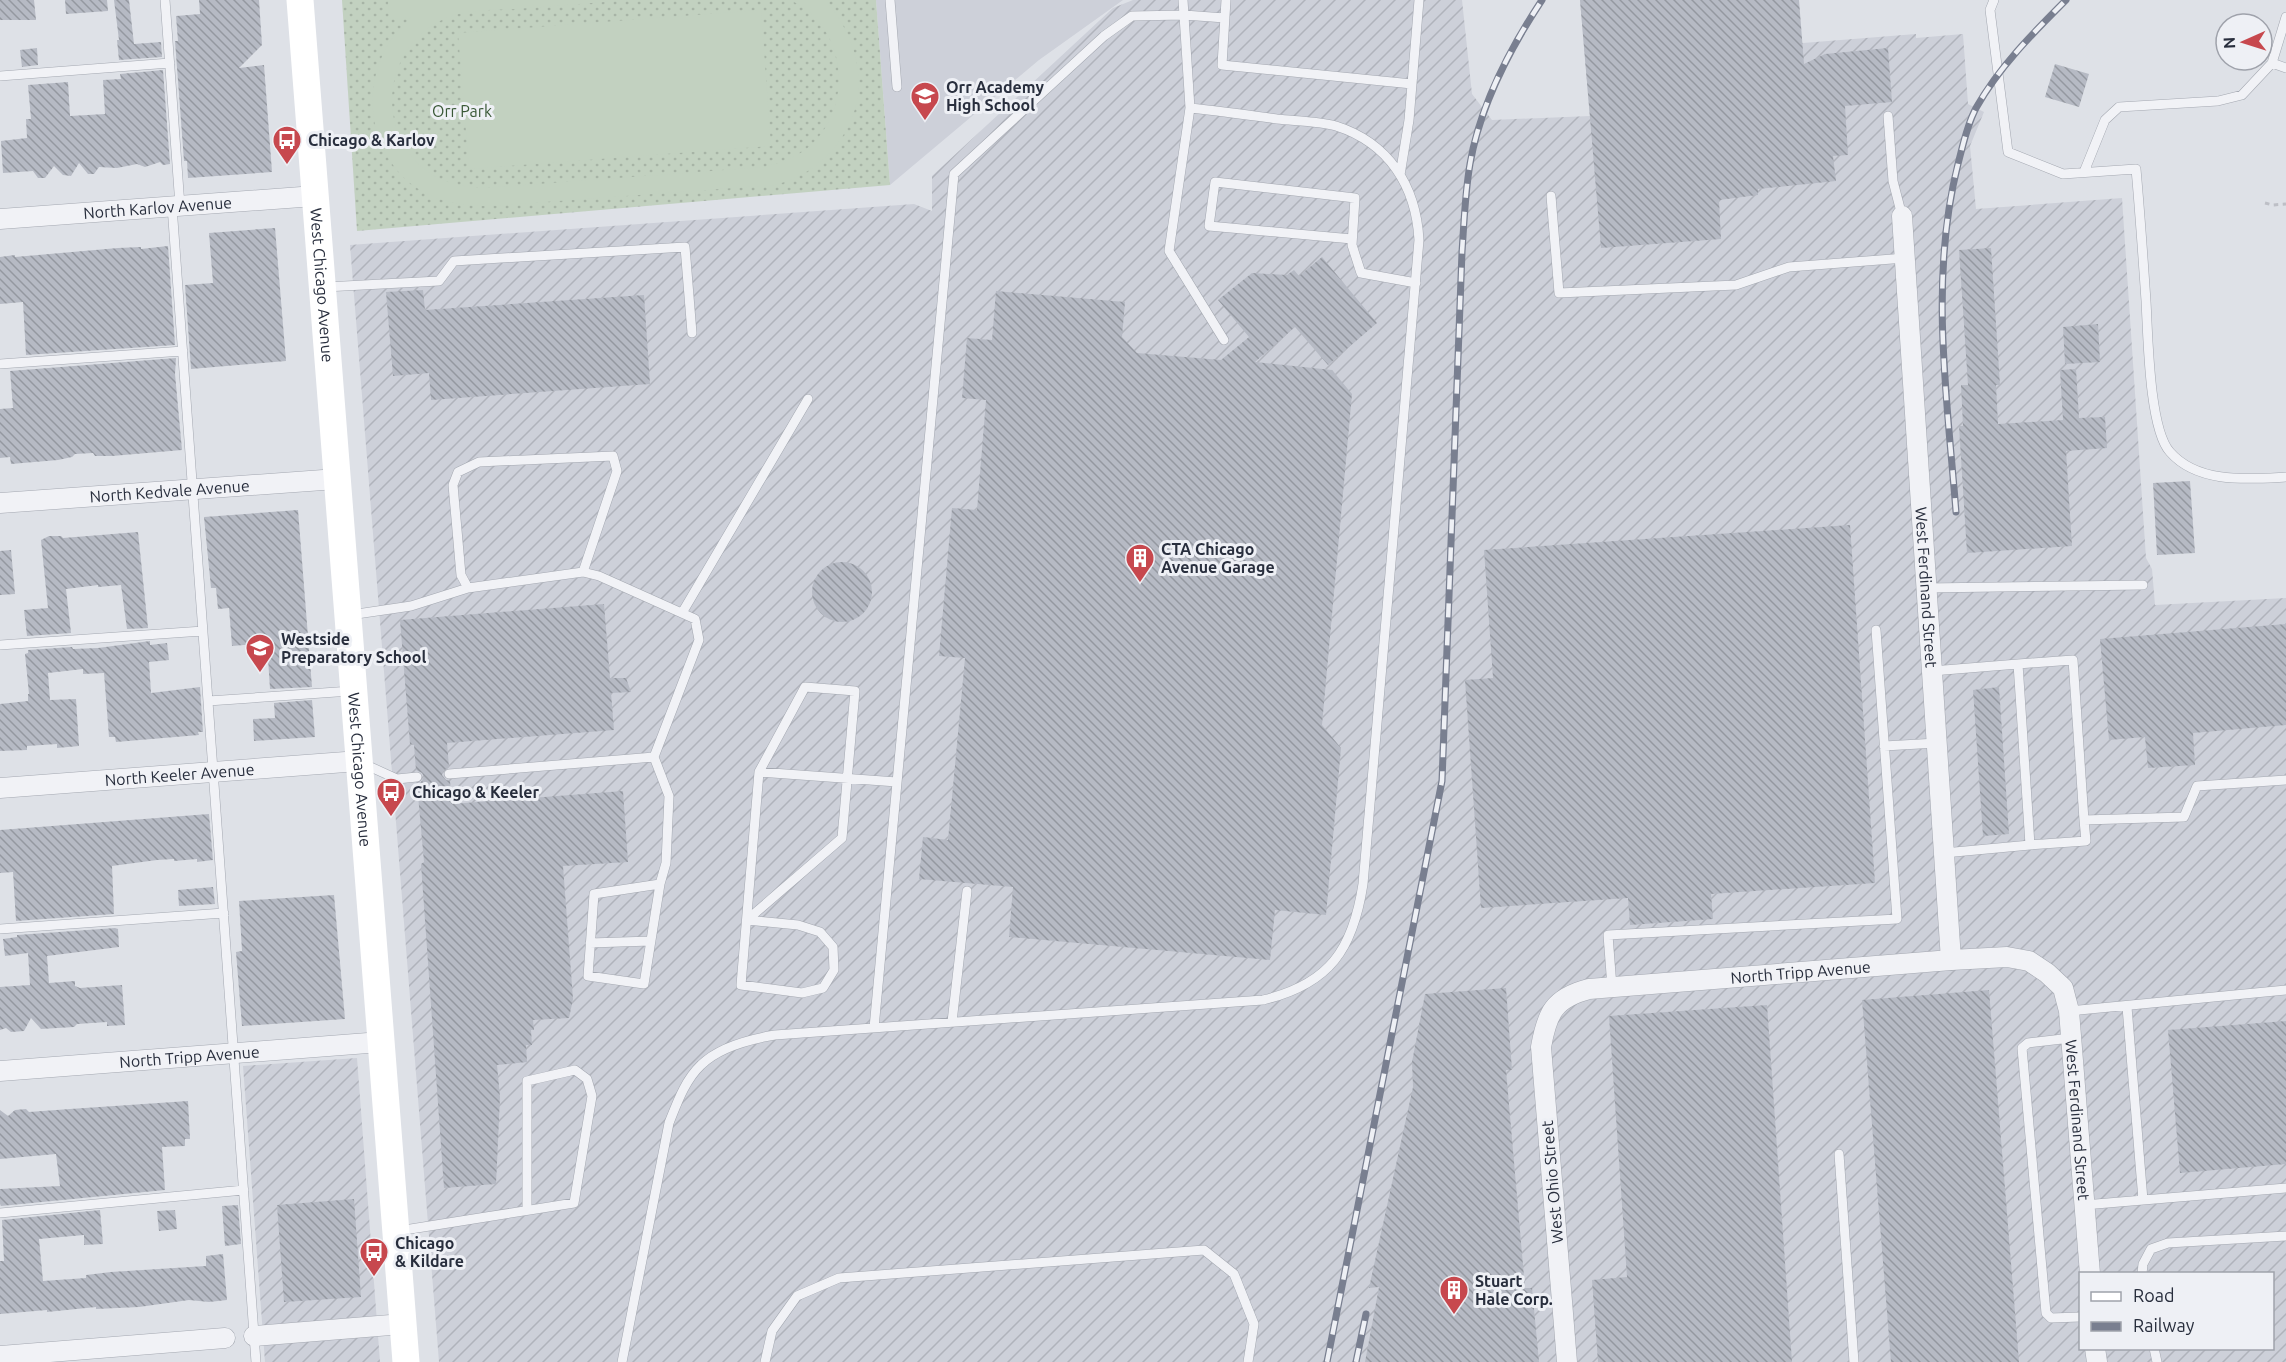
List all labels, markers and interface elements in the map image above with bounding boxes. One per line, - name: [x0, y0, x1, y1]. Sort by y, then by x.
- north arrow: [2214, 12, 2274, 72]
- text: N: [2220, 36, 2238, 49]
- place label: Orr Academy High School: [946, 78, 1044, 114]
- school or university icon: Orr Academy High School: [909, 80, 941, 122]
- park label: Orr Park: [432, 102, 492, 120]
- bus stop icon: Chicago & Karlov: [271, 124, 303, 166]
- place label: Chicago & Karlov: [308, 131, 435, 149]
- street label: North Karlov Avenue: [83, 193, 233, 222]
- street label: West Chicago Avenue: [307, 207, 337, 363]
- street label: North Kedvale Avenue: [89, 476, 250, 506]
- street label: West Ferdinand Street: [1912, 506, 1941, 669]
- place label: CTA Chicago Avenue Garage: [1161, 540, 1275, 576]
- building icon: CTA Chicago Avenue Garage: [1124, 542, 1156, 584]
- place label: Westside Preparatory School: [281, 630, 426, 666]
- school or university icon: Westside Preparatory School: [244, 632, 276, 674]
- street label: West Chicago Avenue: [345, 692, 375, 848]
- street label: North Keeler Avenue: [104, 760, 255, 789]
- bus stop icon: Chicago & Keeler: [375, 776, 407, 818]
- place label: Chicago & Keeler: [412, 783, 540, 801]
- street label: North Tripp Avenue: [1730, 957, 1871, 987]
- street label: West Ferdinand Street: [2062, 1039, 2093, 1202]
- street label: North Tripp Avenue: [119, 1042, 260, 1071]
- street label: West Ohio Street: [1538, 1119, 1566, 1244]
- place label: Chicago & Kildare: [395, 1234, 464, 1270]
- bus stop icon: Chicago & Kildare: [358, 1236, 390, 1278]
- place label: Stuart Hale Corp.: [1475, 1272, 1553, 1308]
- legend: [2079, 1272, 2274, 1350]
- building icon: Stuart Hale Corp.: [1438, 1274, 1470, 1316]
- text: Road: [2133, 1285, 2175, 1305]
- text: Railway: [2133, 1315, 2195, 1335]

